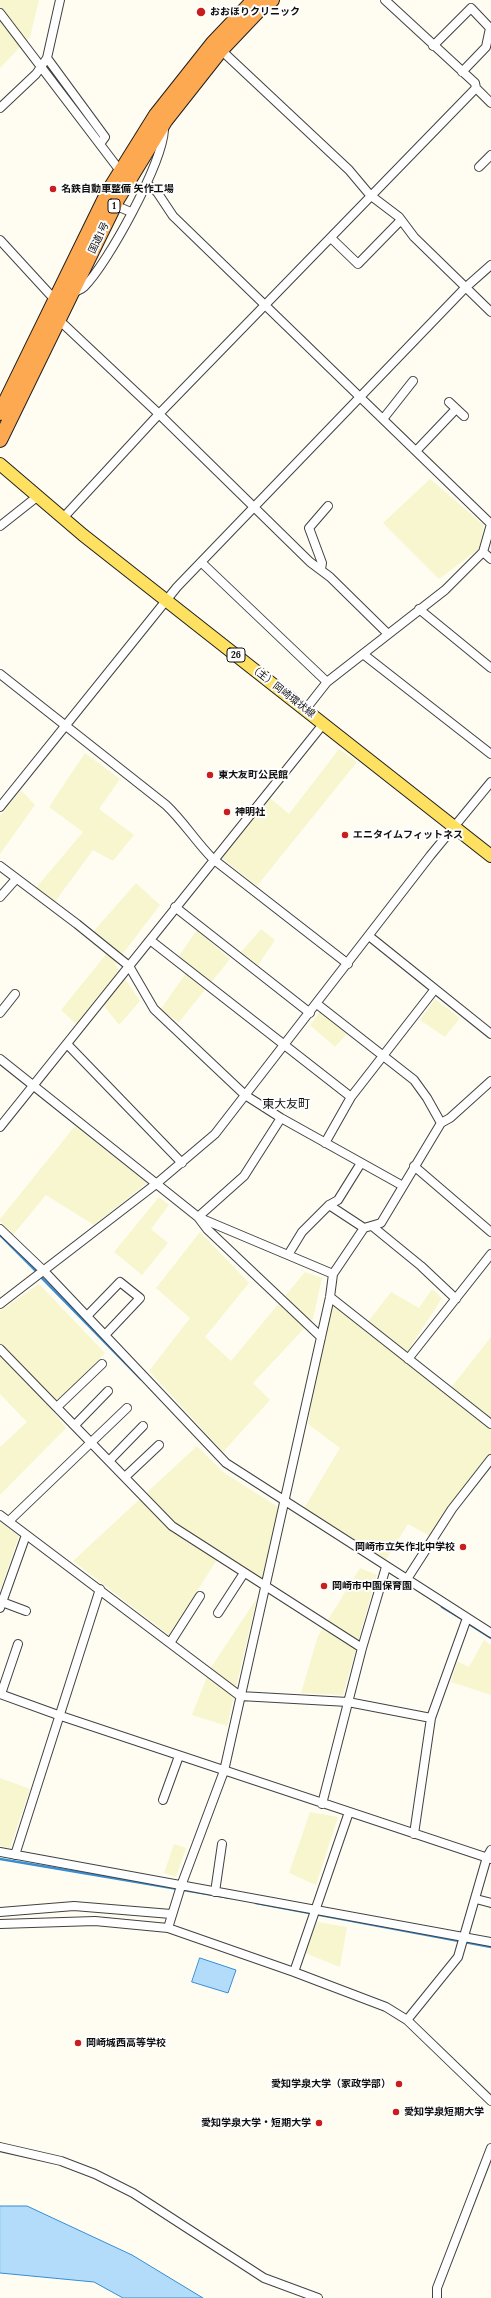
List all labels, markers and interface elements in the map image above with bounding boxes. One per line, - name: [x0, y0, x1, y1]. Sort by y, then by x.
- marker: おおほりクリニック: [195, 6, 207, 18]
- place label: おおほりクリニック: [210, 6, 300, 18]
- place label: 名鉄自動車整備 矢作工場: [61, 183, 174, 195]
- marker: 名鉄自動車整備 矢作工場: [48, 184, 58, 194]
- road number: 1: [108, 199, 120, 213]
- street label: 国道1号: [86, 220, 112, 256]
- road number: 26: [227, 648, 245, 662]
- street label: （主）岡崎環状線: [247, 662, 317, 720]
- place label: 東大友町公民館: [218, 769, 288, 781]
- marker: 東大友町公民館: [205, 770, 215, 780]
- place label: 神明社: [235, 806, 265, 818]
- marker: 神明社: [222, 807, 232, 817]
- place label: エニタイムフィットネス: [353, 829, 463, 841]
- marker: エニタイムフィットネス: [340, 830, 350, 840]
- district label: 東大友町: [262, 1098, 310, 1112]
- place label: 岡崎市立矢作北中学校: [355, 1541, 455, 1553]
- marker: 岡崎市立矢作北中学校: [458, 1542, 468, 1552]
- place label: 岡崎市中園保育園: [332, 1580, 412, 1592]
- marker: 岡崎市中園保育園: [319, 1581, 329, 1591]
- place label: 岡崎城西高等学校: [86, 2037, 166, 2049]
- marker: 岡崎城西高等学校: [73, 2038, 83, 2048]
- place label: 愛知学泉大学（家政学部）: [271, 2078, 391, 2090]
- marker: 愛知学泉大学（家政学部）: [394, 2079, 404, 2089]
- place label: 愛知学泉短期大学: [404, 2106, 484, 2118]
- marker: 愛知学泉短期大学: [391, 2107, 401, 2117]
- place label: 愛知学泉大学・短期大学: [201, 2117, 311, 2129]
- marker: 愛知学泉大学・短期大学: [314, 2118, 324, 2128]

